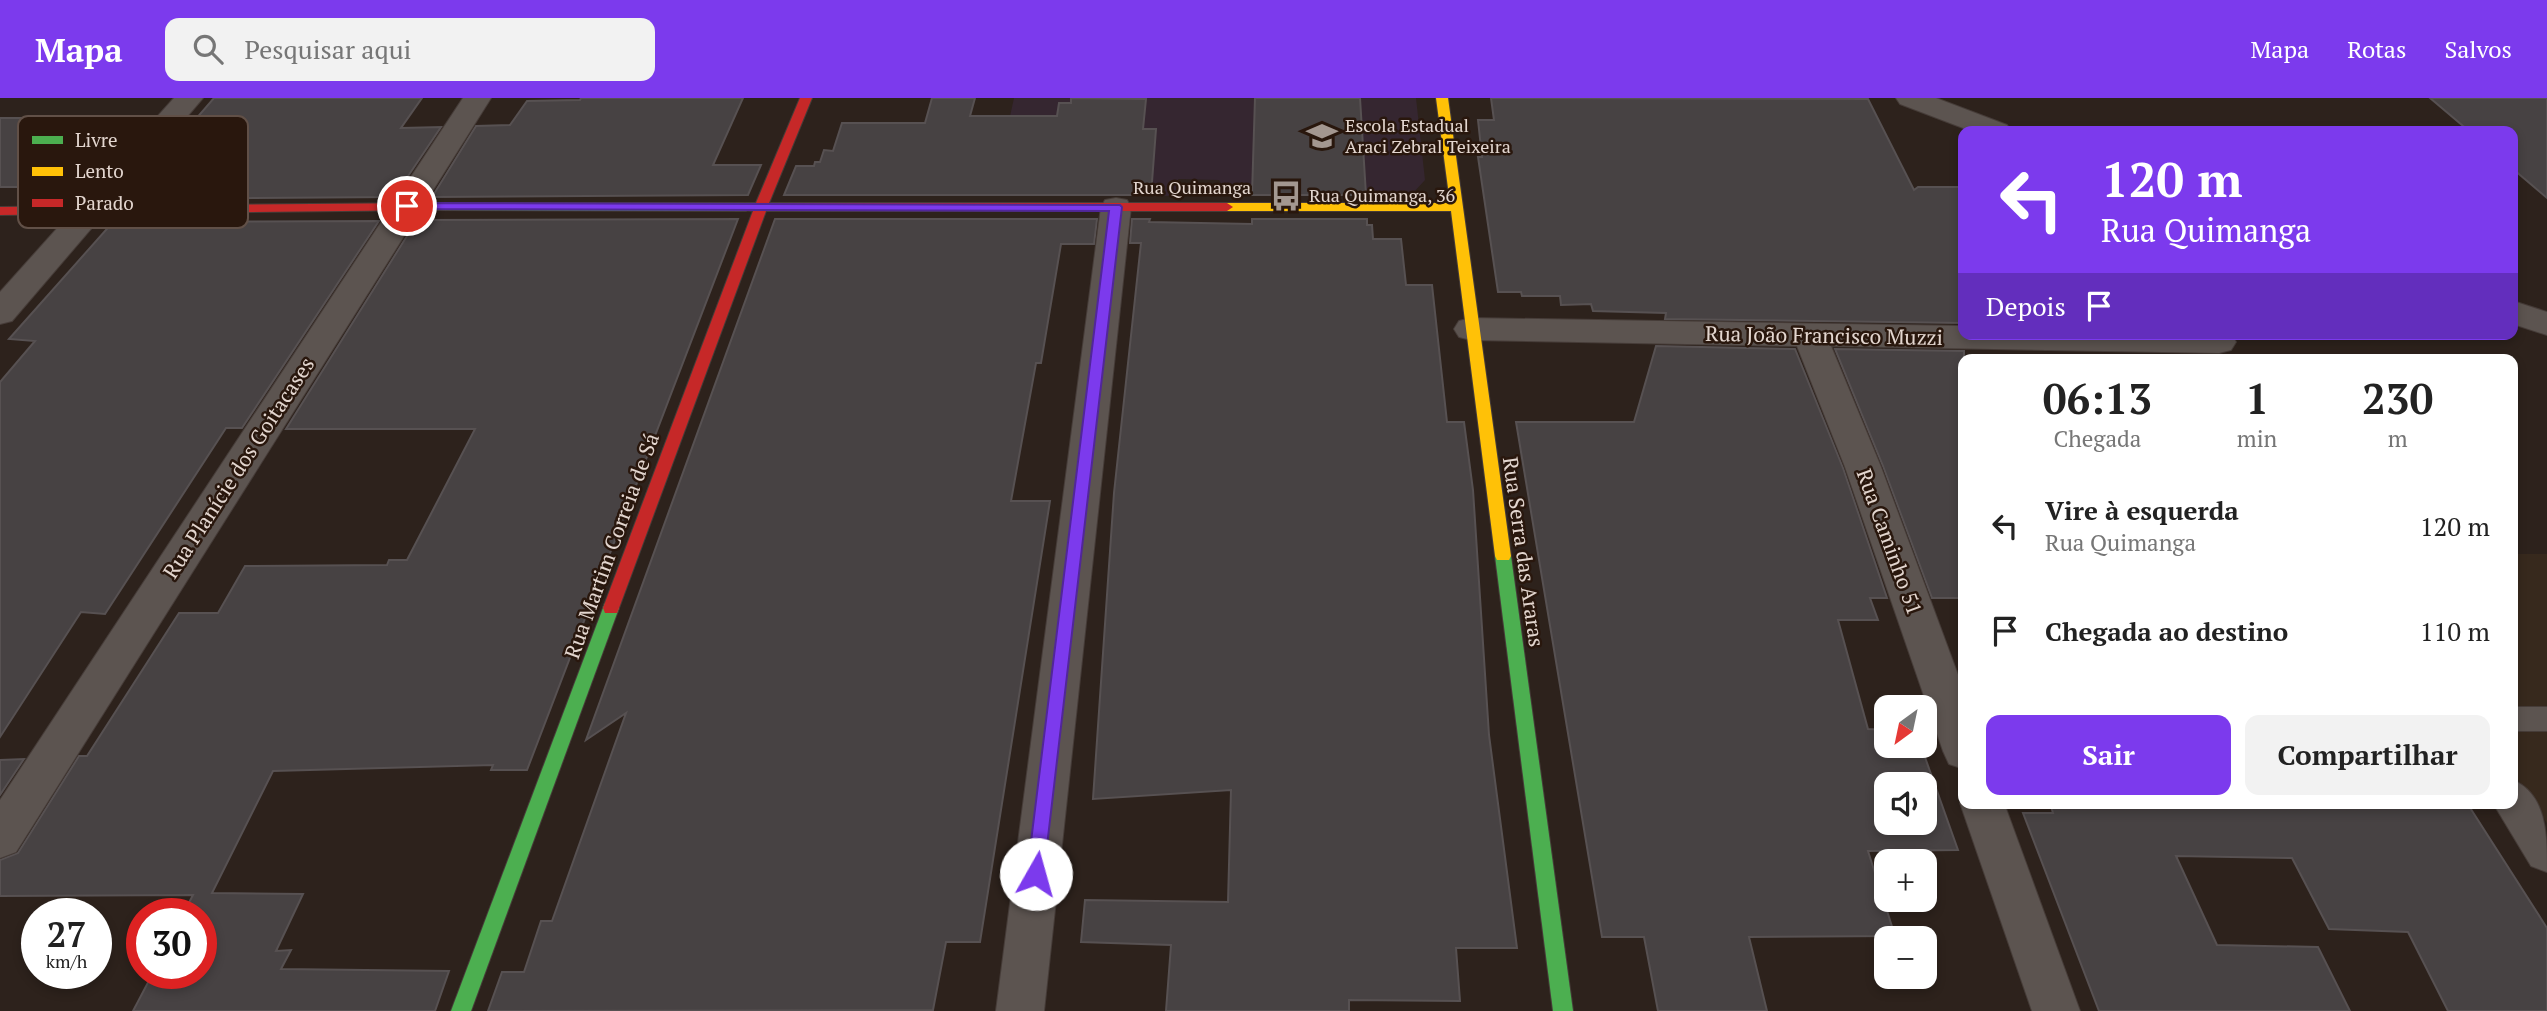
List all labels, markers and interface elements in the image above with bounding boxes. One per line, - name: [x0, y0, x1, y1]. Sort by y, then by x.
- search box: [165, 18, 655, 81]
- text: Mapa: [35, 28, 123, 71]
- icon: search: [189, 30, 227, 68]
- text: Pesquisar aqui: [245, 32, 411, 66]
- text: Mapa: [2250, 33, 2309, 65]
- text: Rotas: [2347, 33, 2406, 65]
- text: Salvos: [2444, 33, 2512, 65]
- place label: Escola Estadual Araci Zebral Teixeira: [1345, 113, 1511, 158]
- legend: [18, 116, 248, 228]
- school or university icon: Escola Estadual Araci Zebral Teixeira: [1305, 119, 1339, 153]
- text: Livre: [75, 127, 118, 152]
- text: 120 m: [2101, 146, 2243, 211]
- icon: left: [1986, 154, 2077, 245]
- text: Lento: [75, 158, 124, 183]
- street label: Rua Quimanga: [1133, 175, 1251, 199]
- pin: [377, 176, 437, 236]
- bus stop icon: Rua Quimanga, 36: [1269, 179, 1303, 213]
- place label: Rua Quimanga, 36: [1309, 183, 1456, 207]
- icon: arrive: [388, 187, 426, 225]
- text: Parado: [75, 190, 134, 215]
- text: Rua Quimanga: [2101, 209, 2311, 251]
- icon: arrive: [2080, 287, 2118, 325]
- text: Depois: [1986, 289, 2066, 323]
- street label: Rua João Francisco Muzzi: [1705, 319, 1943, 351]
- street label: Rua Planície dos Goitacases: [156, 351, 320, 583]
- text: 06:13: [2043, 370, 2152, 426]
- text: 1: [2245, 370, 2269, 426]
- text: 230: [2362, 370, 2433, 426]
- text: Chegada: [2053, 423, 2141, 454]
- text: min: [2237, 423, 2277, 454]
- text: m: [2388, 423, 2408, 454]
- street label: Rua Martim Correia de Sá: [557, 429, 665, 662]
- street label: Rua Serra das Araras: [1497, 455, 1551, 649]
- street label: Rua Caminho 51: [1851, 465, 1929, 619]
- text: Vire à esquerda: [2045, 493, 2239, 527]
- icon: left: [1986, 507, 2024, 545]
- text: 120 m: [2420, 509, 2490, 543]
- text: Rua Quimanga: [2045, 527, 2196, 558]
- icon: arrive: [1986, 612, 2024, 650]
- text: Chegada ao destino: [2045, 614, 2288, 648]
- text: 110 m: [2420, 614, 2490, 648]
- north arrow: [1874, 695, 1937, 758]
- map controls: [1874, 695, 1937, 989]
- button: Sair: [1986, 715, 2231, 795]
- button: Compartilhar: [2245, 715, 2490, 795]
- button: sound: [1874, 772, 1937, 835]
- position arrow: [999, 837, 1073, 911]
- button: +: [1874, 849, 1937, 912]
- speed limit sign: 30: [126, 898, 217, 989]
- text: 27: [47, 911, 86, 957]
- button: −: [1874, 926, 1937, 989]
- text: km/h: [46, 949, 87, 973]

